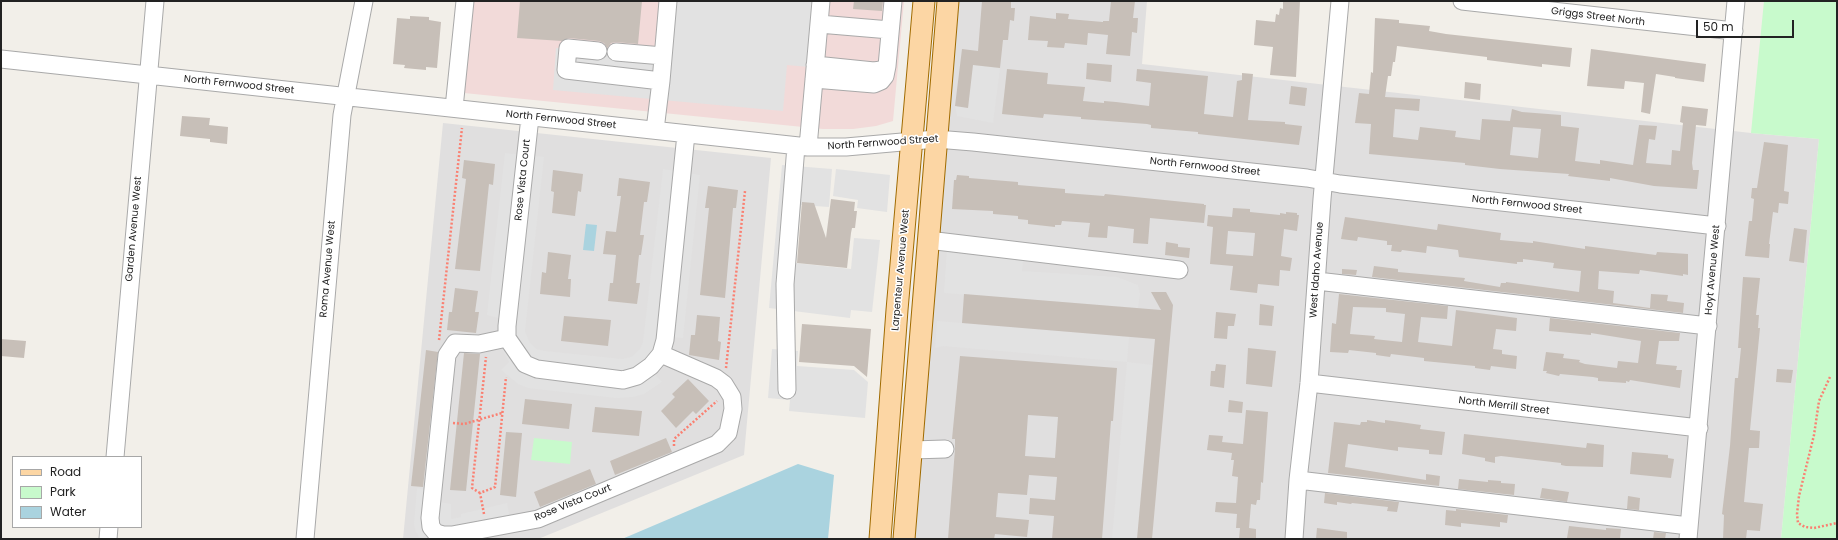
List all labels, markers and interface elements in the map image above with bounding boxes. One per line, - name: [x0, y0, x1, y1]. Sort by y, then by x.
- street label: Griggs Street North: [1550, 5, 1646, 29]
- scale bar: [1698, 12, 1796, 38]
- text: 50 m: [1703, 18, 1734, 35]
- street label: North Fernwood Street: [183, 73, 295, 97]
- street label: North Fernwood Street: [505, 108, 617, 132]
- street label: North Fernwood Street: [827, 133, 939, 153]
- street label: Rose Vista Court: [513, 139, 533, 221]
- street label: North Fernwood Street: [1149, 155, 1261, 179]
- street label: Garden Avenue West: [123, 176, 145, 282]
- street label: North Fernwood Street: [1471, 193, 1583, 217]
- street label: Larpenteur Avenue West: [890, 209, 912, 331]
- street label: Roma Avenue West: [318, 220, 338, 318]
- street label: West Idaho Avenue: [1308, 221, 1326, 319]
- street label: Hoyt Avenue West: [1703, 224, 1723, 316]
- street label: North Merrill Street: [1458, 394, 1550, 418]
- legend: [12, 456, 142, 528]
- text: Road: [50, 463, 81, 480]
- street label: Rose Vista Court: [533, 482, 613, 524]
- text: Park: [50, 483, 76, 500]
- text: Water: [50, 503, 86, 520]

